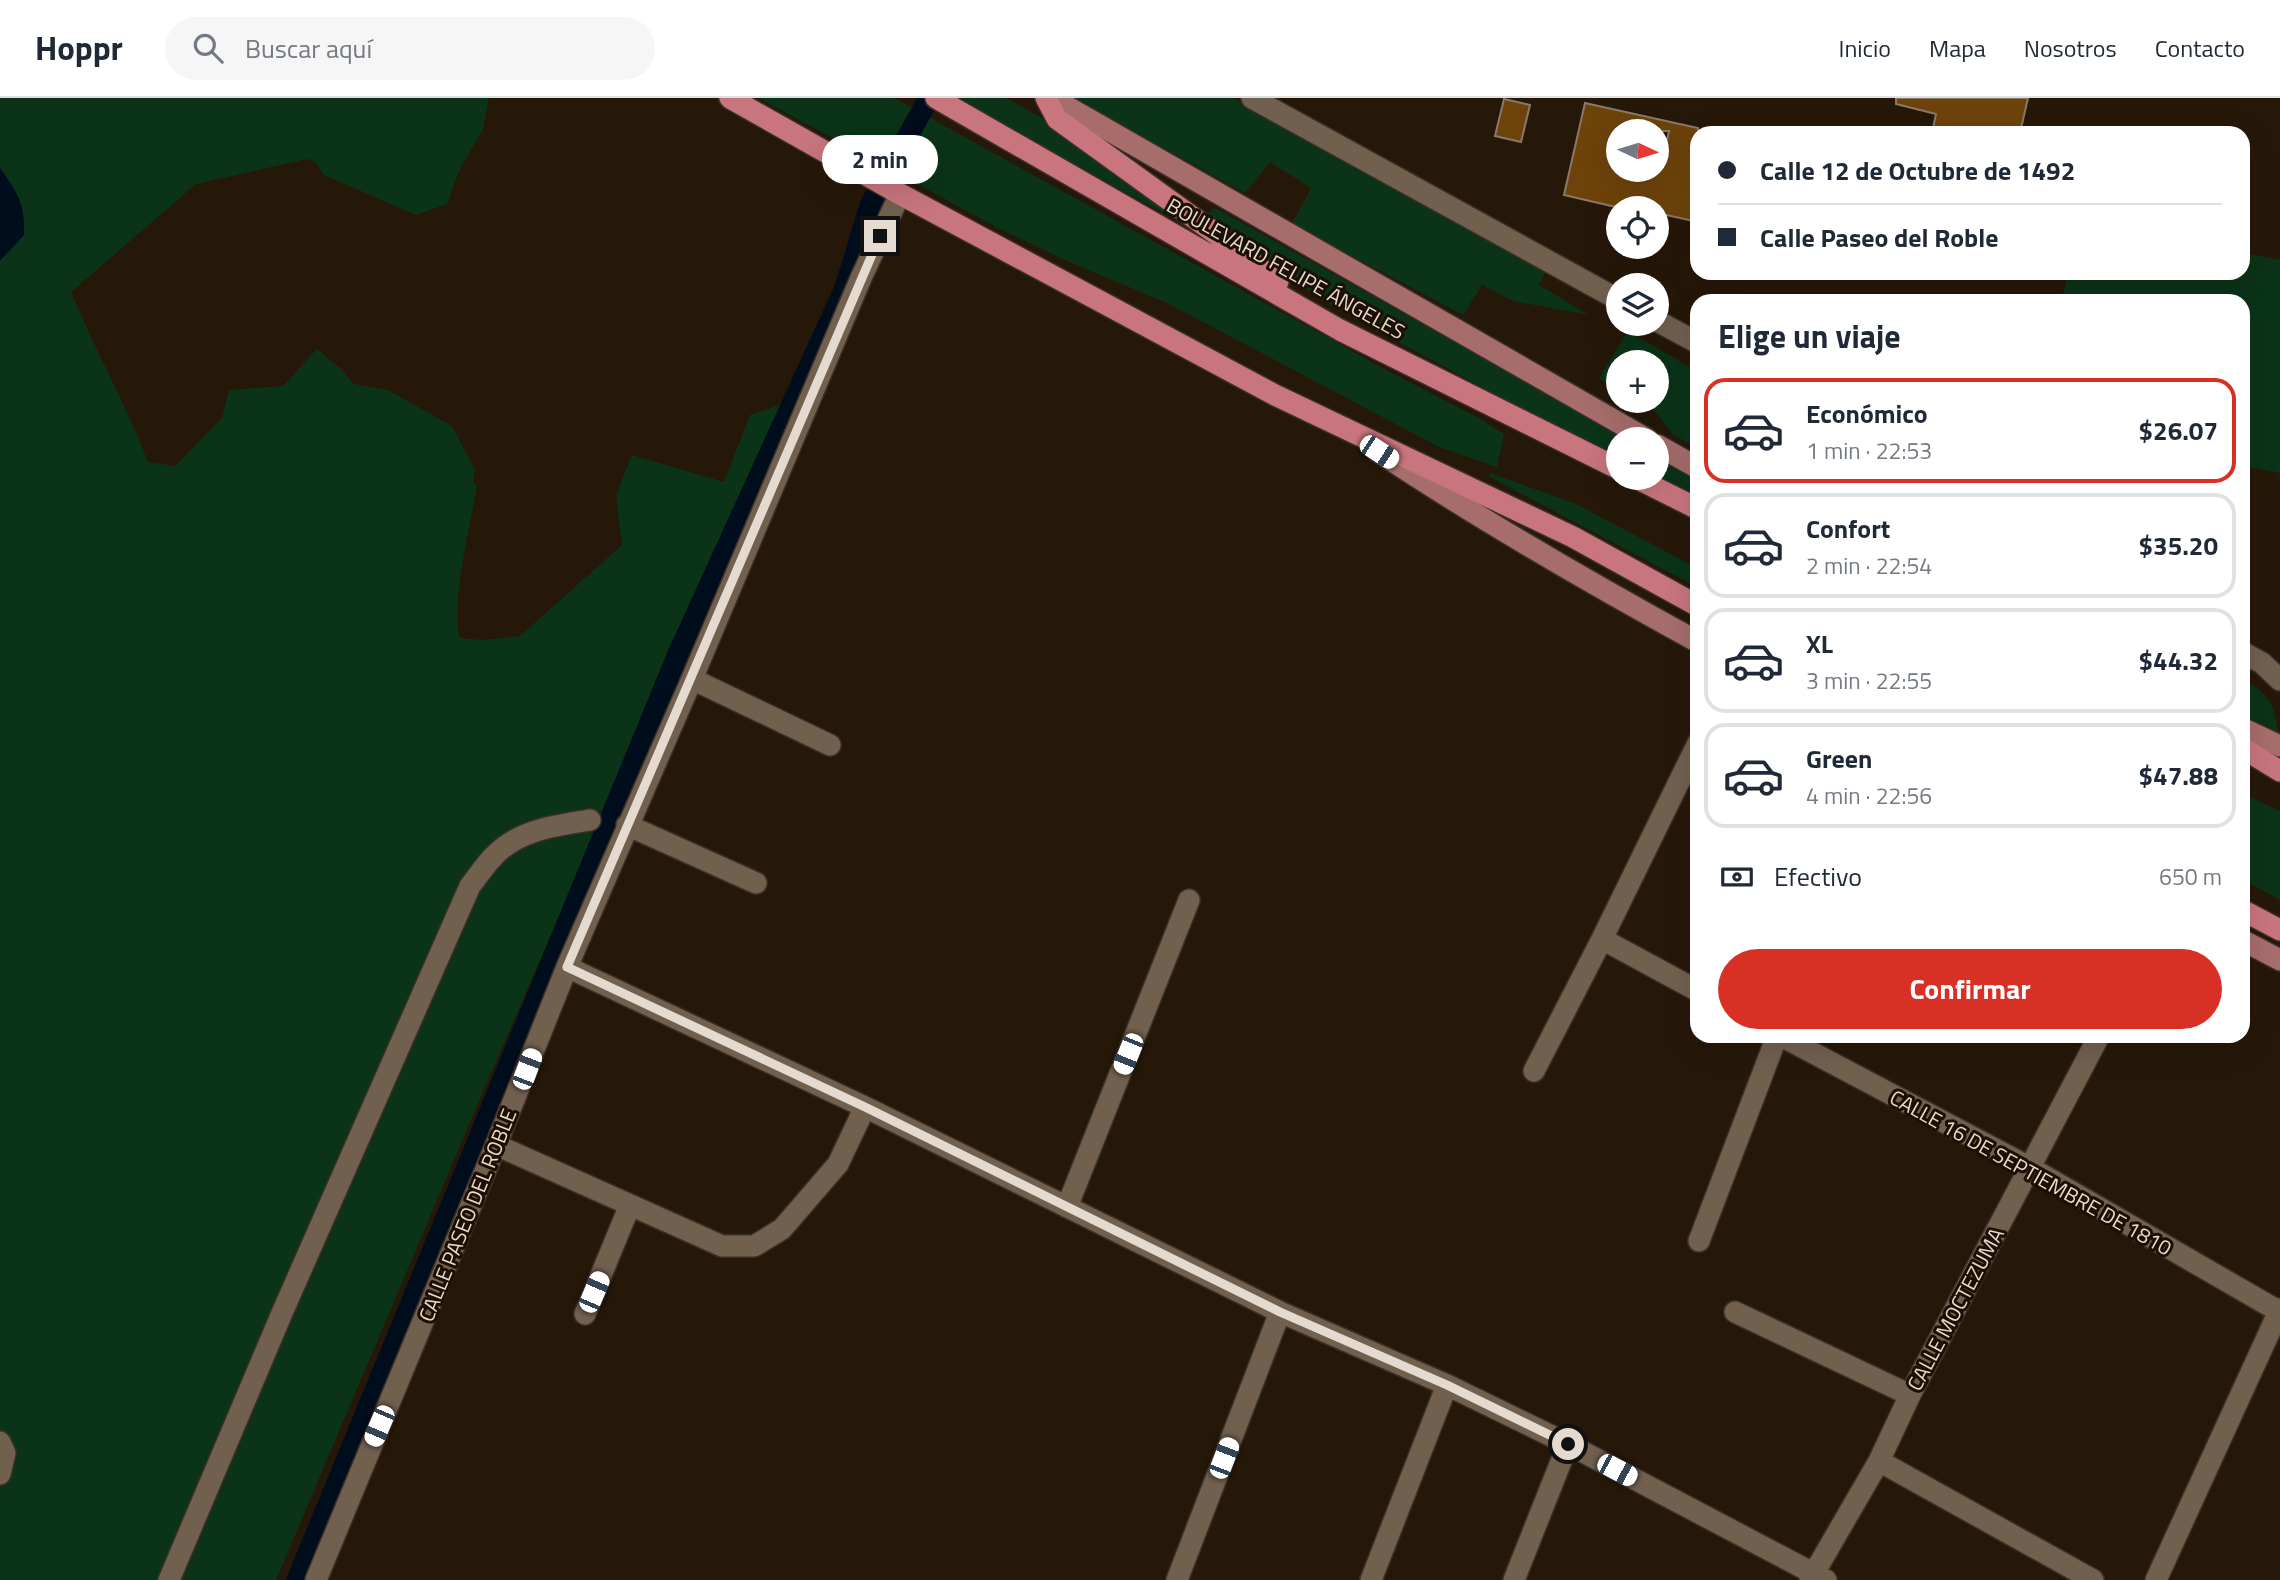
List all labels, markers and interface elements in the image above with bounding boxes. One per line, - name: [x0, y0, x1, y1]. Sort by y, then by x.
- search box: [165, 17, 655, 80]
- text: Hoppr: [35, 23, 123, 73]
- icon: search: [189, 29, 227, 67]
- text: Buscar aquí: [245, 29, 372, 68]
- text: Inicio: [1839, 30, 1891, 66]
- text: Mapa: [1929, 30, 1986, 66]
- text: Nosotros: [2024, 30, 2117, 66]
- text: Contacto: [2155, 30, 2245, 66]
- north arrow: [1606, 119, 1670, 182]
- map controls: [1606, 119, 1669, 490]
- callout: 2 min: [822, 135, 938, 184]
- text: 2 min: [852, 142, 908, 177]
- text: Calle 12 de Octubre de 1492: [1760, 151, 2075, 190]
- street label: BOULEVARD FELIPE ÁNGELES: [1161, 189, 1411, 347]
- button: locate: [1606, 196, 1669, 259]
- text: Calle Paseo del Roble: [1760, 218, 1998, 257]
- route end: [864, 220, 896, 252]
- button: layers: [1606, 273, 1669, 336]
- text: Elige un viaje: [1718, 312, 1901, 360]
- button: +: [1606, 350, 1669, 413]
- text: Económico: [1806, 394, 1928, 433]
- icon: car: [1722, 399, 1785, 462]
- text: $26.07: [2139, 411, 2218, 450]
- button: −: [1606, 427, 1669, 490]
- car: [1356, 432, 1403, 472]
- text: 1 min · 22:53: [1806, 433, 1932, 468]
- text: Confort: [1806, 509, 1890, 548]
- icon: car: [1722, 514, 1785, 577]
- text: $35.20: [2139, 526, 2218, 565]
- text: 2 min · 22:54: [1806, 548, 1932, 583]
- text: XL: [1806, 624, 1833, 663]
- icon: car: [1722, 629, 1785, 692]
- text: $44.32: [2139, 641, 2218, 680]
- text: 3 min · 22:55: [1806, 663, 1932, 698]
- text: Green: [1806, 739, 1872, 778]
- icon: car: [1722, 744, 1785, 807]
- text: $47.88: [2139, 756, 2218, 795]
- text: 4 min · 22:56: [1806, 778, 1932, 813]
- text: Efectivo: [1774, 857, 1862, 896]
- icon: cash: [1718, 858, 1756, 896]
- text: 650 m: [2159, 859, 2222, 894]
- button: Confirmar: [1718, 949, 2222, 1029]
- car: [1111, 1031, 1146, 1077]
- car: [510, 1046, 545, 1092]
- street label: CALLE 16 DE SEPTIEMBRE DE 1810: [1884, 1081, 2178, 1263]
- street label: CALLE PASEO DEL ROBLE: [410, 1104, 524, 1326]
- street label: CALLE MOCTEZUMA: [1898, 1221, 2012, 1396]
- car: [577, 1269, 612, 1315]
- car: [362, 1403, 397, 1449]
- route start: [1552, 1428, 1584, 1460]
- car: [1207, 1435, 1242, 1481]
- car: [1594, 1451, 1641, 1489]

